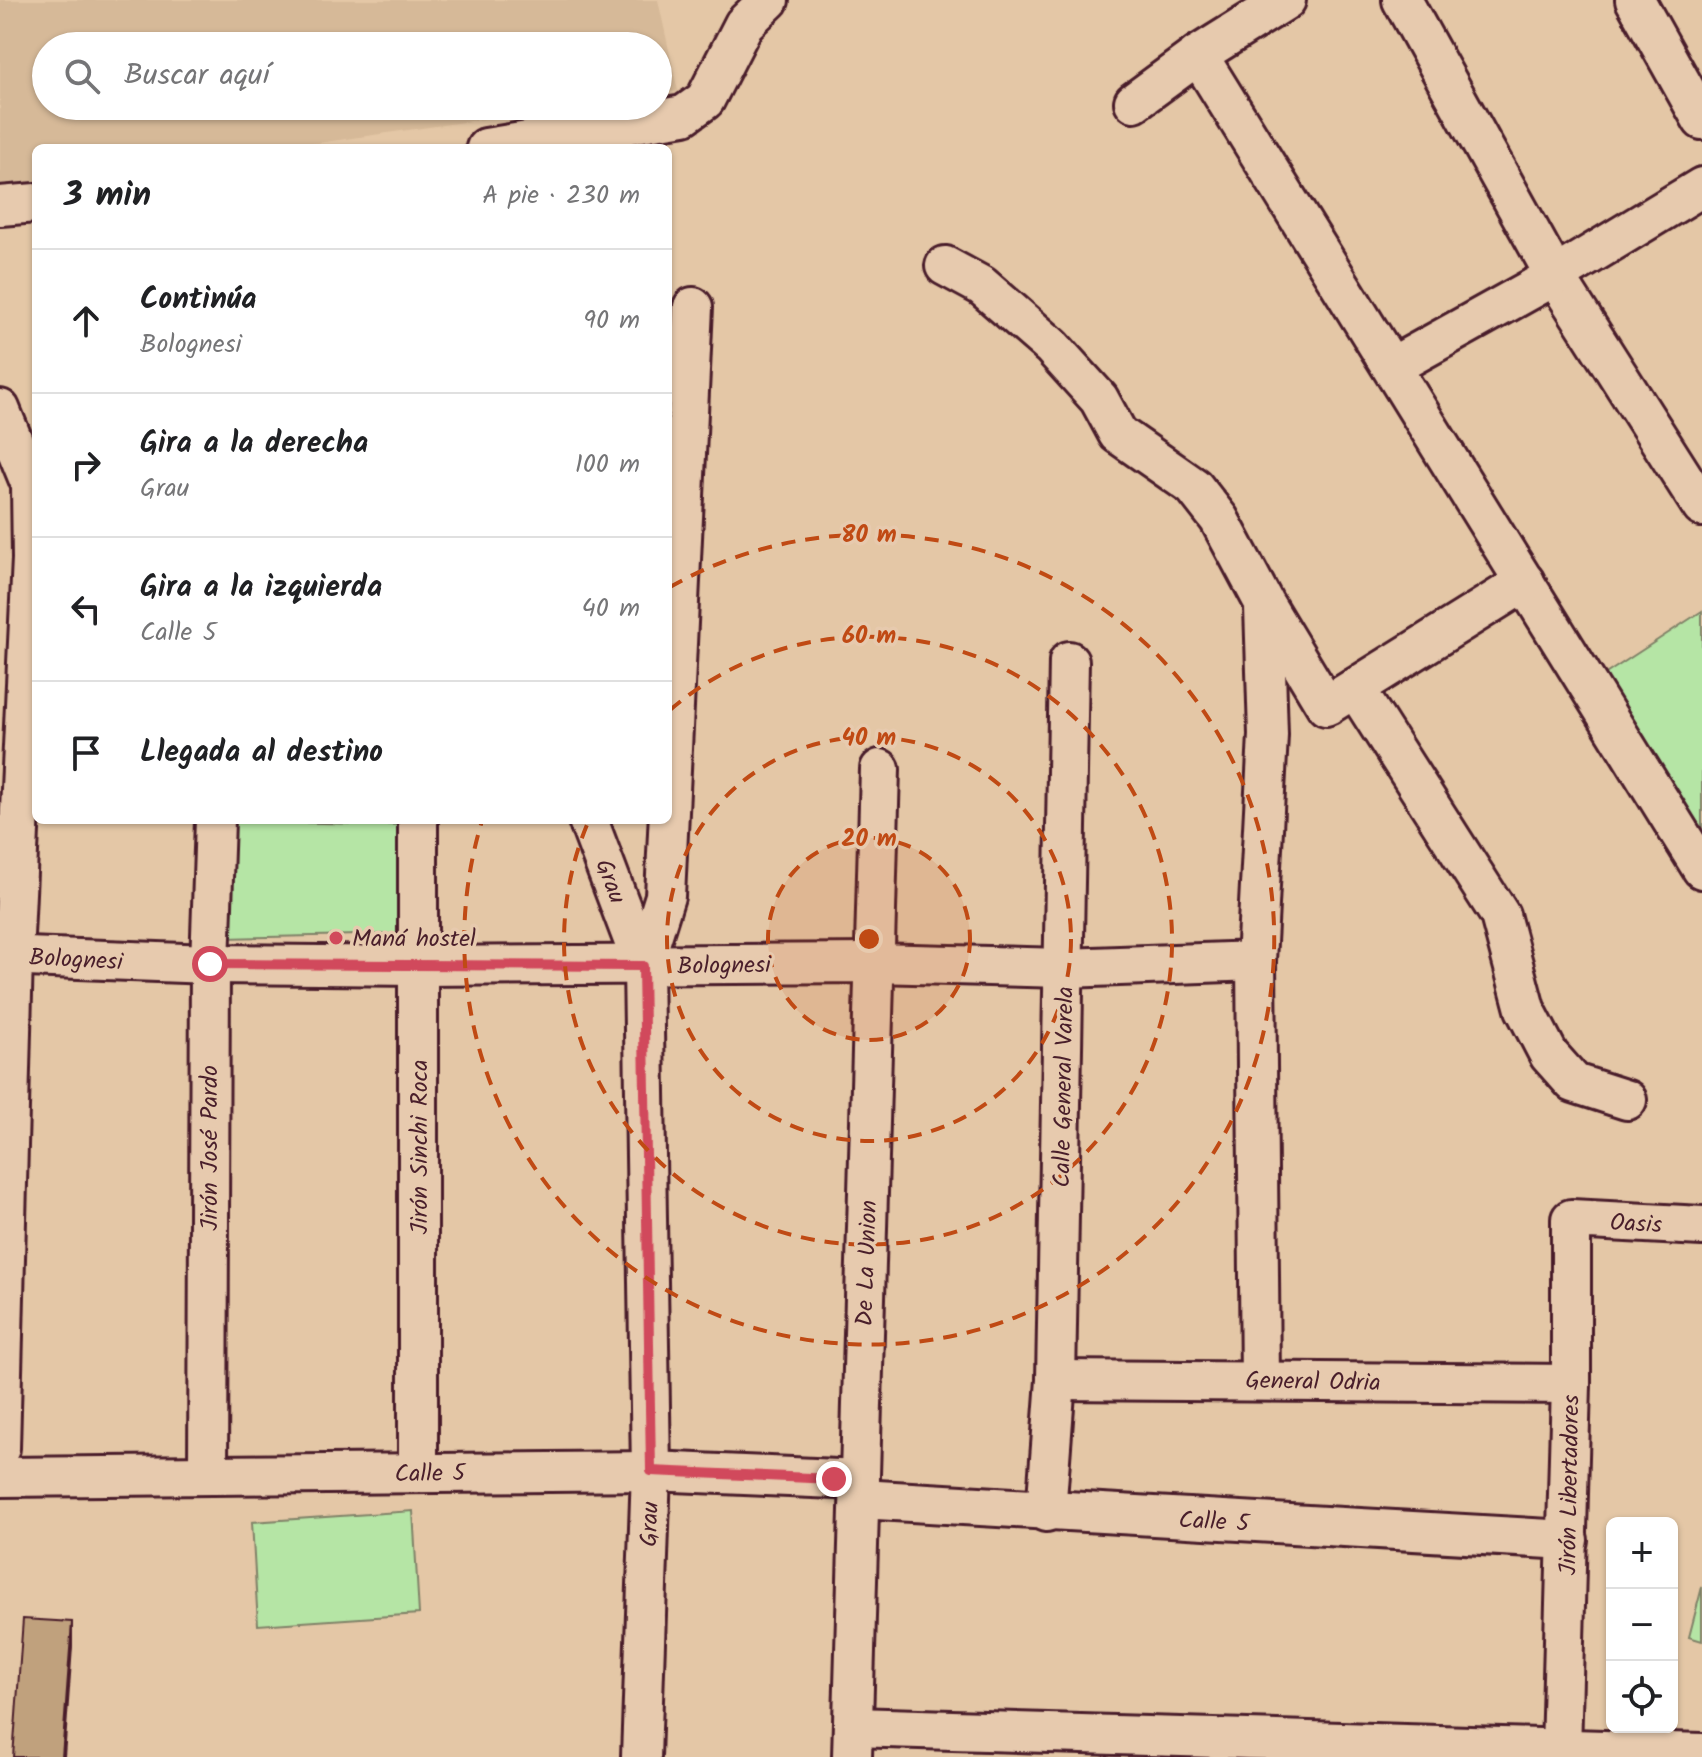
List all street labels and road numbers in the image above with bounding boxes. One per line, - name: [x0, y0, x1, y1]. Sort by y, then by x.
- street label: Grau: [583, 853, 636, 910]
- street label: Bolognesi: [28, 939, 125, 982]
- street label: Bolognesi: [677, 946, 773, 987]
- street label: Calle General Varela: [1043, 986, 1086, 1188]
- street label: Jirón Sinchi Roca: [401, 1059, 440, 1235]
- street label: Jirón José Pardo: [191, 1065, 230, 1231]
- street label: De La Union: [846, 1199, 889, 1327]
- street label: Oasis: [1609, 1204, 1663, 1245]
- street label: General Odria: [1245, 1362, 1381, 1403]
- street label: Jirón Libertadores: [1549, 1394, 1592, 1576]
- street label: Calle 5: [394, 1454, 468, 1495]
- street label: Grau: [630, 1500, 671, 1547]
- street label: Calle 5: [1178, 1501, 1252, 1544]

